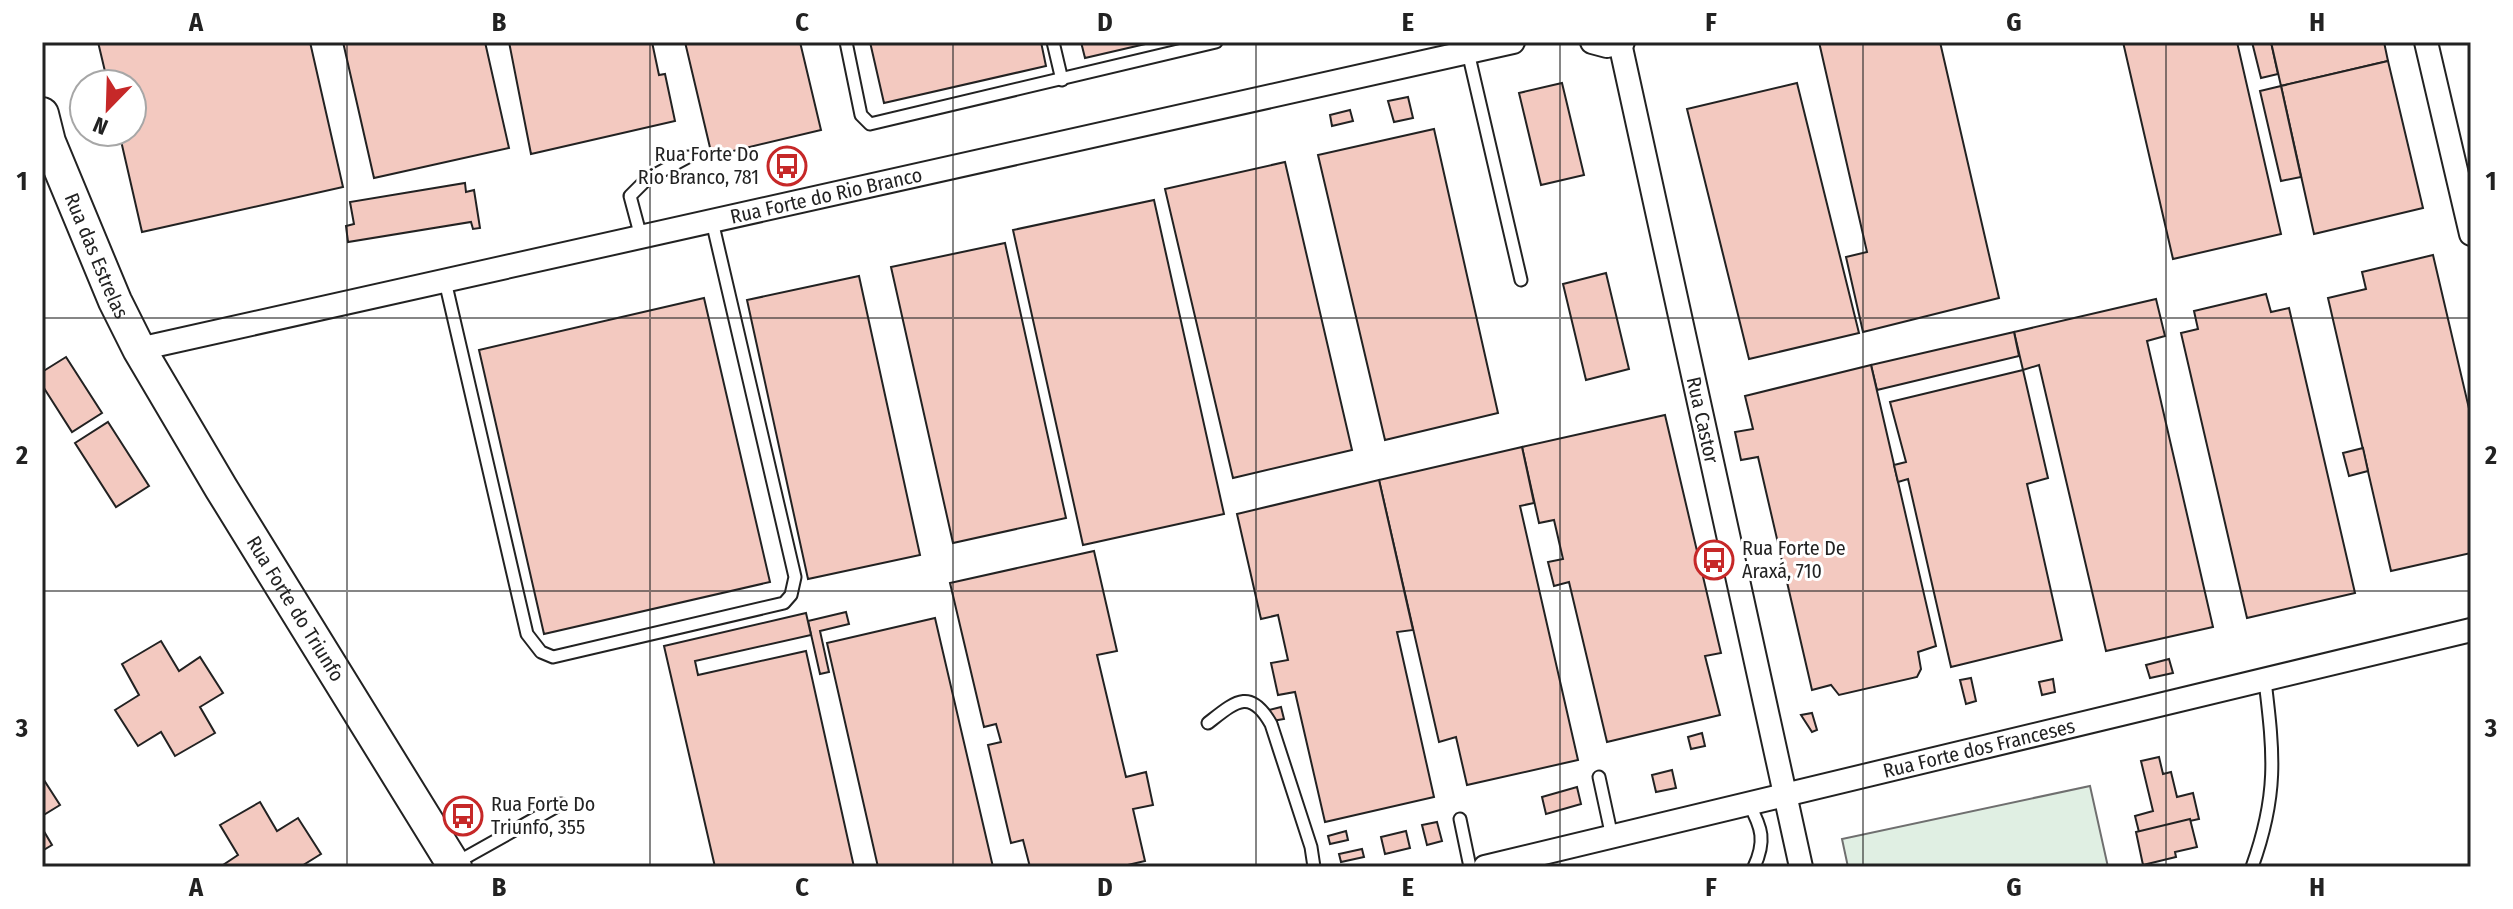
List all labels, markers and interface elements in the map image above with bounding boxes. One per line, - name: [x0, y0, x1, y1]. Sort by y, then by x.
- text: A: [188, 7, 204, 38]
- text: B: [492, 7, 507, 38]
- text: C: [795, 7, 809, 38]
- text: D: [1097, 7, 1113, 38]
- text: E: [1402, 7, 1414, 38]
- text: F: [1705, 7, 1717, 38]
- text: G: [2006, 7, 2022, 38]
- text: H: [2309, 7, 2325, 38]
- north arrow: [68, 68, 148, 148]
- text: N: [89, 111, 112, 141]
- place label: Rua Forte Do Rio Branco, 781: [638, 142, 759, 189]
- bus stop icon: Rua Forte Do Rio Branco, 781: [766, 145, 808, 187]
- street label: Rua Forte do Rio Branco: [728, 162, 924, 229]
- text: 1: [17, 166, 28, 197]
- text: 1: [2486, 166, 2497, 197]
- street label: Rua das Estrelas: [60, 189, 134, 322]
- street label: Rua Castor: [1682, 375, 1724, 466]
- text: 2: [15, 440, 28, 471]
- text: 2: [2484, 440, 2497, 471]
- street label: Rua Forte do Triunfo: [242, 532, 349, 686]
- place label: Rua Forte De Araxá, 710: [1742, 536, 1846, 583]
- bus stop icon: Rua Forte De Araxá, 710: [1693, 539, 1735, 581]
- text: 3: [15, 713, 28, 744]
- text: 3: [2484, 713, 2497, 744]
- street label: Rua Forte dos Franceses: [1881, 714, 2077, 783]
- place label: Rua Forte Do Triunfo, 355: [491, 792, 595, 839]
- bus stop icon: Rua Forte Do Triunfo, 355: [442, 795, 484, 837]
- text: A: [188, 872, 204, 903]
- text: B: [492, 872, 507, 903]
- text: C: [795, 872, 809, 903]
- text: D: [1097, 872, 1113, 903]
- text: E: [1402, 872, 1414, 903]
- text: F: [1705, 872, 1717, 903]
- text: G: [2006, 872, 2022, 903]
- text: H: [2309, 872, 2325, 903]

